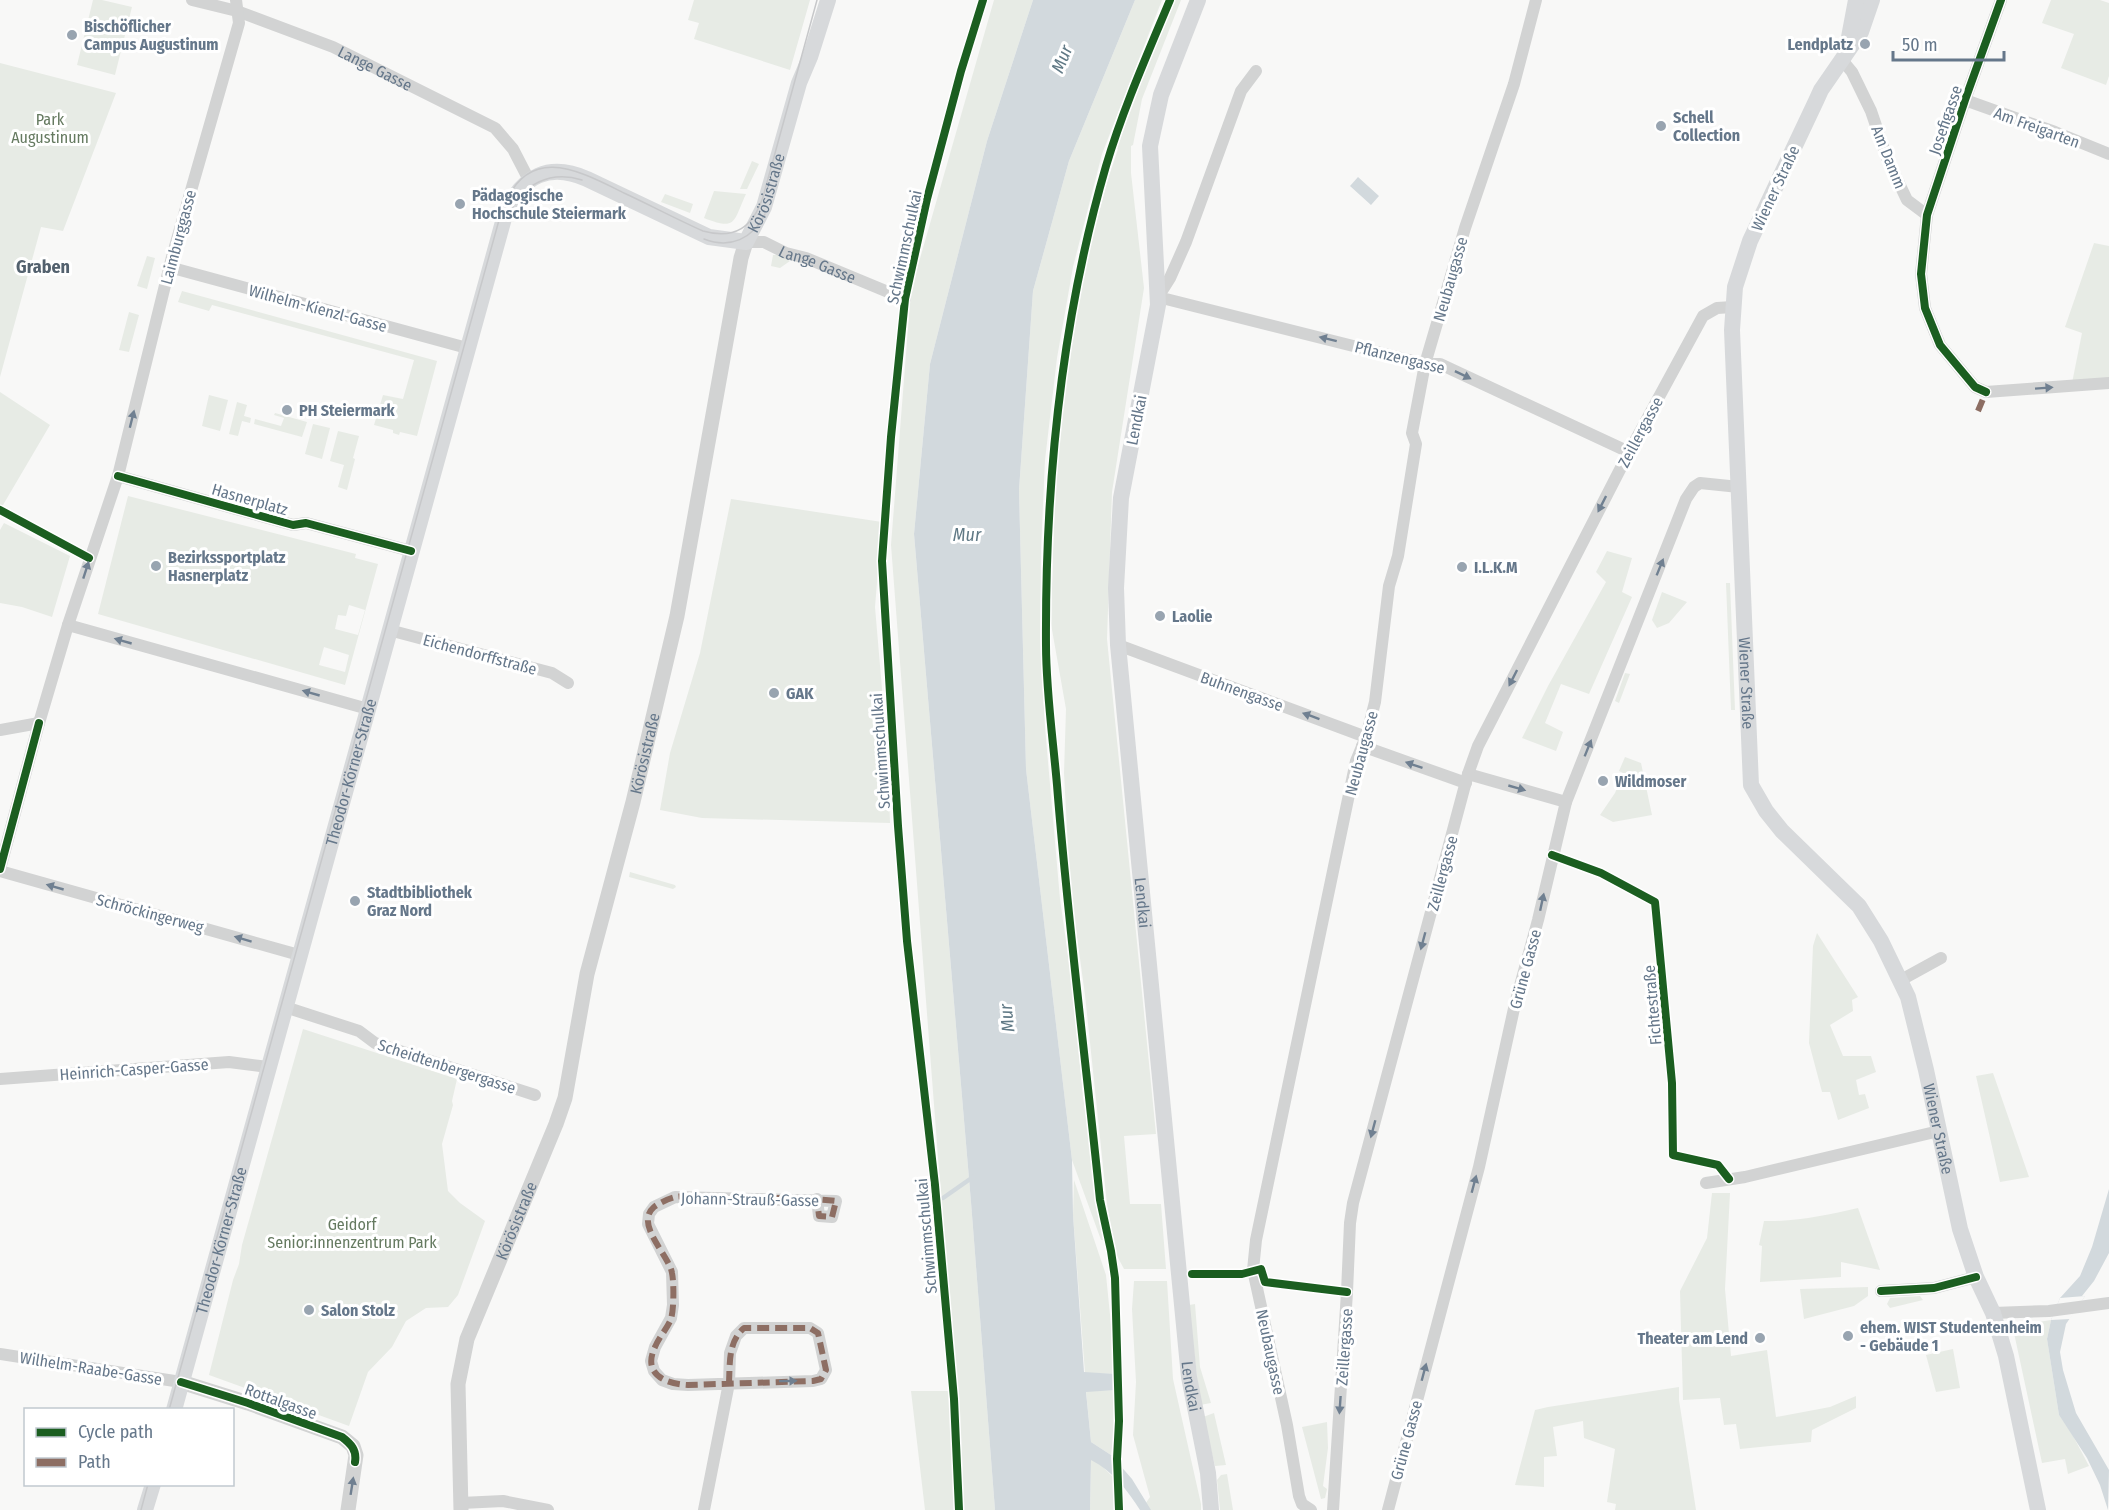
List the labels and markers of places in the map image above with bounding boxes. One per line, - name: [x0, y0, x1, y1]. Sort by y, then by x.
- place label: Bischöflicher Campus Augustinum: [84, 17, 218, 54]
- marker: Bischöflicher Campus Augustinum: [65, 28, 79, 42]
- place label: Lendplatz: [1787, 35, 1853, 54]
- marker: Lendplatz: [1858, 37, 1872, 51]
- place label: Schell Collection: [1673, 108, 1740, 145]
- marker: Schell Collection: [1654, 119, 1668, 133]
- place label: Pädagogische Hochschule Steiermark: [472, 186, 627, 223]
- marker: Pädagogische Hochschule Steiermark: [453, 197, 467, 211]
- place label: PH Steiermark: [299, 401, 396, 420]
- marker: PH Steiermark: [280, 403, 294, 417]
- place label: Bezirkssportplatz Hasnerplatz: [168, 548, 286, 585]
- place label: I.L.K.M: [1474, 558, 1518, 577]
- marker: Bezirkssportplatz Hasnerplatz: [149, 559, 163, 573]
- marker: I.L.K.M: [1455, 560, 1469, 574]
- place label: Laolie: [1172, 607, 1212, 626]
- marker: Laolie: [1153, 609, 1167, 623]
- place label: GAK: [786, 684, 814, 703]
- marker: GAK: [767, 686, 781, 700]
- place label: Wildmoser: [1615, 772, 1686, 791]
- marker: Wildmoser: [1596, 774, 1610, 788]
- place label: Stadtbibliothek Graz Nord: [367, 883, 473, 920]
- marker: Stadtbibliothek Graz Nord: [348, 894, 362, 908]
- place label: Salon Stolz: [321, 1301, 395, 1320]
- marker: Salon Stolz: [302, 1303, 316, 1317]
- place label: ehem. WIST Studentenheim - Gebäude 1: [1860, 1318, 2042, 1355]
- place label: Theater am Lend: [1637, 1329, 1748, 1348]
- marker: ehem. WIST Studentenheim - Gebäude 1: [1841, 1329, 1855, 1343]
- marker: Theater am Lend: [1753, 1331, 1767, 1345]

